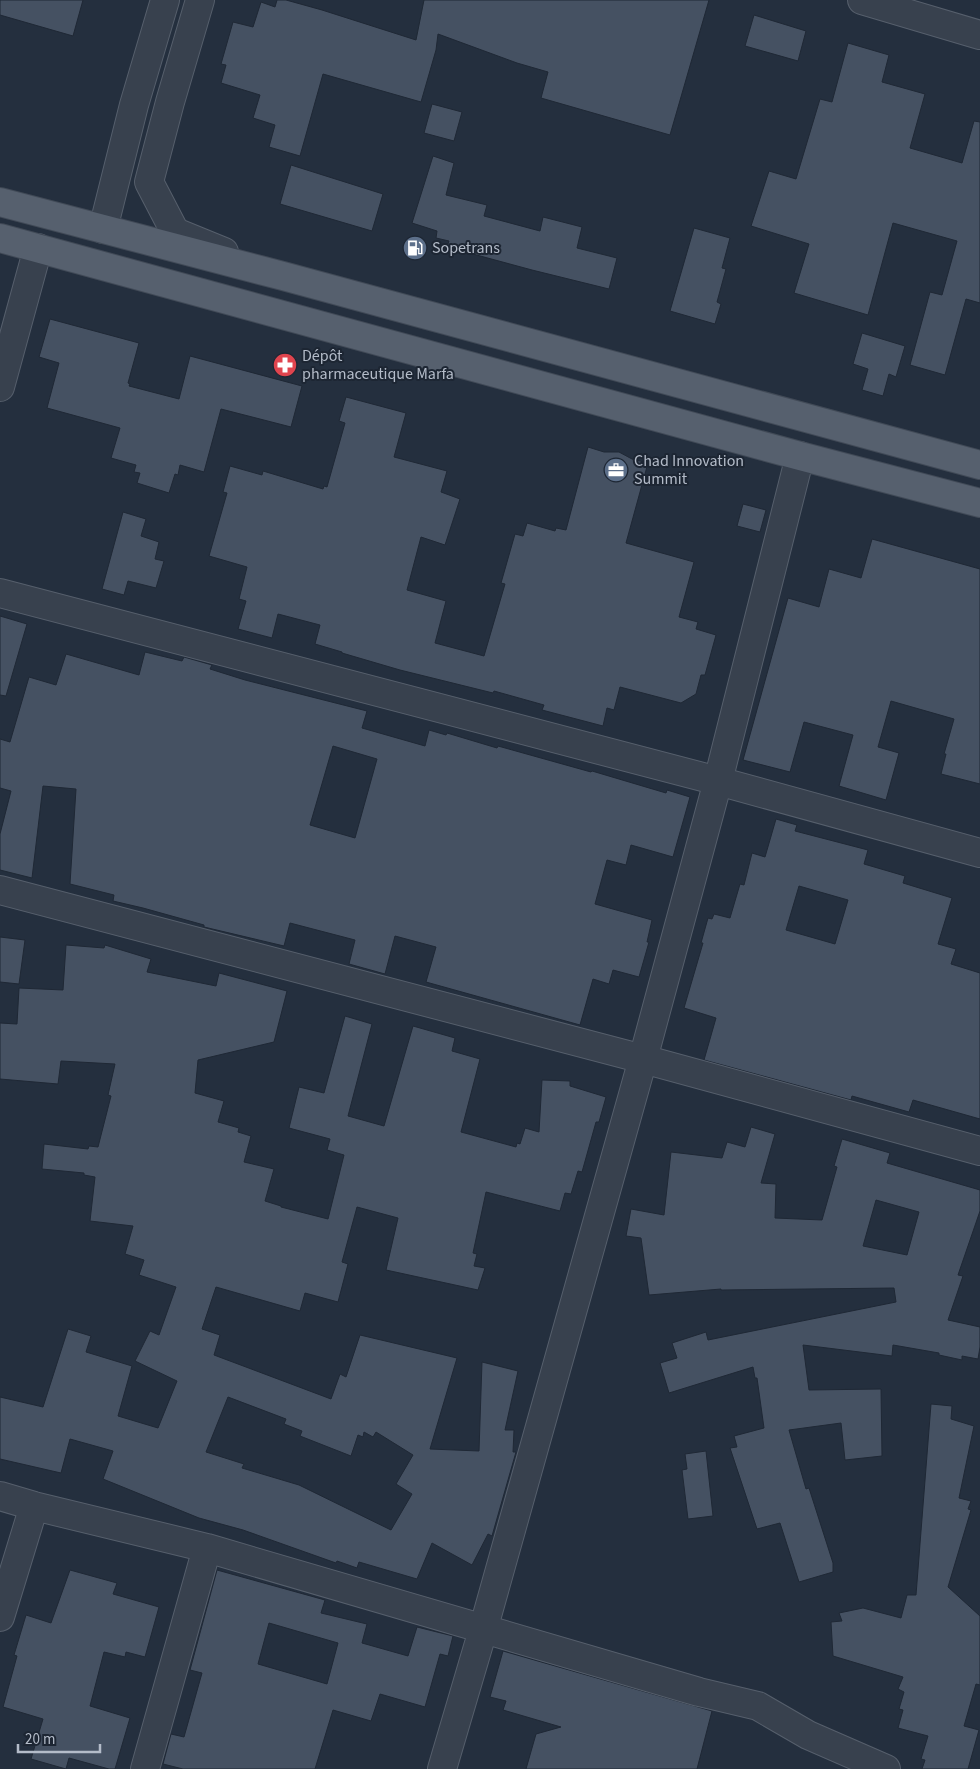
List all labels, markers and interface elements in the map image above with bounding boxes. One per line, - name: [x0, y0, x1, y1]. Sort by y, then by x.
- fuel station icon: Sopetrans: [402, 235, 428, 261]
- place label: Sopetrans: [432, 237, 500, 259]
- place label: Dépôt pharmaceutique Marfa: [302, 345, 454, 385]
- pharmacy icon: Dépôt pharmaceutique Marfa: [272, 352, 298, 378]
- place label: Chad Innovation Summit: [634, 450, 744, 490]
- office icon: Chad Innovation Summit: [603, 457, 629, 483]
- scale bar: [18, 1722, 100, 1754]
- text: 20 m: [25, 1729, 55, 1750]

